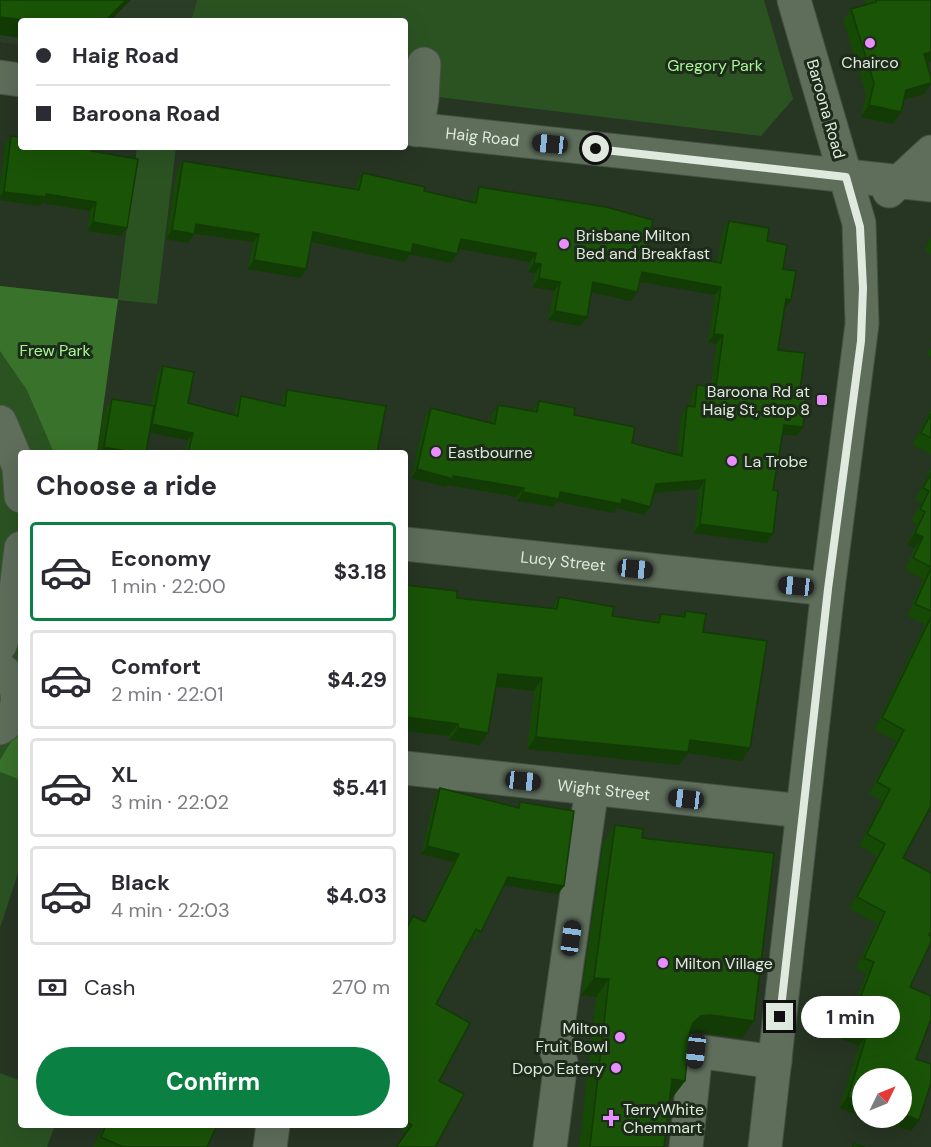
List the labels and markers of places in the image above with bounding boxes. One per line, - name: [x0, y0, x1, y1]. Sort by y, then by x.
- marker: Chairco: [863, 36, 877, 50]
- place label: Chairco: [841, 52, 899, 73]
- place label: Brisbane Milton Bed and Breakfast: [576, 225, 710, 264]
- marker: Brisbane Milton Bed and Breakfast: [557, 237, 571, 251]
- place label: Baroona Rd at Haig St, stop 8: [703, 381, 810, 420]
- marker: Baroona Rd at Haig St, stop 8: [815, 393, 829, 407]
- place label: Eastbourne: [448, 442, 533, 463]
- marker: Eastbourne: [429, 445, 443, 459]
- place label: La Trobe: [744, 451, 808, 472]
- marker: La Trobe: [725, 454, 739, 468]
- place label: Milton Village: [675, 953, 773, 974]
- marker: Milton Village: [656, 956, 670, 970]
- place label: Milton Fruit Bowl: [535, 1018, 608, 1057]
- marker: Milton Fruit Bowl: [613, 1030, 627, 1044]
- place label: Dopo Eatery: [512, 1058, 604, 1079]
- marker: Dopo Eatery: [609, 1061, 623, 1075]
- place label: TerryWhite Chemmart: [623, 1099, 704, 1138]
- marker: TerryWhite Chemmart: [604, 1111, 618, 1125]

